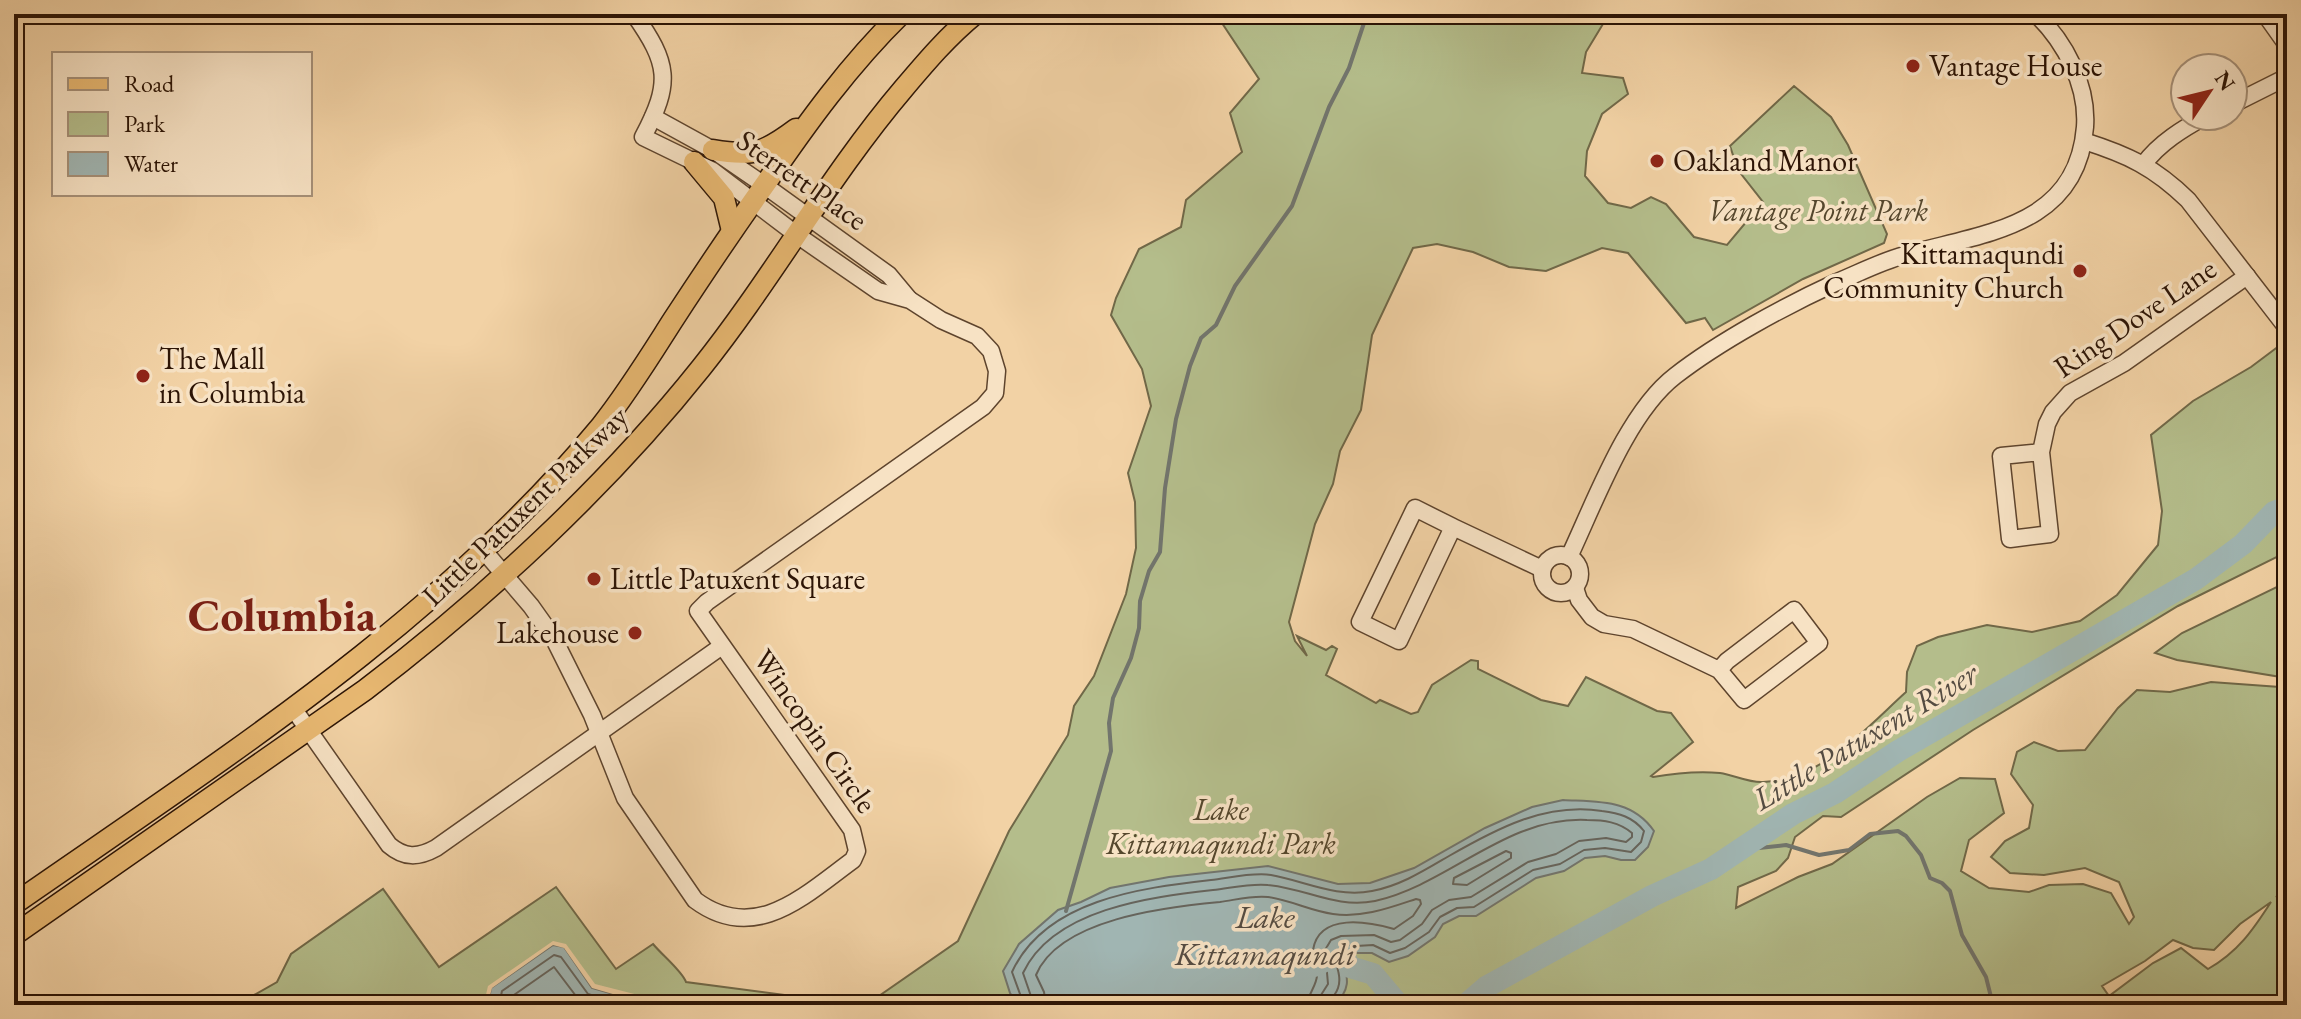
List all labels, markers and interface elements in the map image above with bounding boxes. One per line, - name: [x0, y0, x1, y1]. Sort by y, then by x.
- place label: Vantage House: [1929, 46, 2102, 85]
- legend: [52, 52, 312, 196]
- north arrow: [2169, 52, 2249, 132]
- marker: Vantage House: [1904, 57, 1922, 75]
- text: N: [2208, 65, 2242, 97]
- text: Road: [124, 68, 175, 99]
- text: Park: [124, 108, 166, 139]
- street label: Sterrett Place: [729, 120, 875, 239]
- place label: Oakland Manor: [1673, 141, 1857, 180]
- text: Water: [124, 148, 178, 179]
- marker: Oakland Manor: [1648, 152, 1666, 170]
- park label: Vantage Point Park: [1708, 191, 1929, 230]
- place label: Kittamaqundi Community Church: [1823, 234, 2064, 307]
- street label: Ring Dove Lane: [2046, 249, 2223, 386]
- marker: Kittamaqundi Community Church: [2071, 262, 2089, 280]
- place label: The Mall in Columbia: [159, 339, 305, 412]
- marker: The Mall in Columbia: [134, 367, 152, 385]
- street label: Little Patuxent Parkway: [413, 397, 637, 614]
- place label: Little Patuxent Square: [610, 559, 865, 598]
- marker: Little Patuxent Square: [585, 570, 603, 588]
- district label: Columbia: [188, 585, 377, 645]
- place label: Lakehouse: [496, 613, 619, 652]
- marker: Lakehouse: [626, 624, 644, 642]
- street label: Wincopin Circle: [745, 641, 886, 820]
- water label: Little Patuxent River: [1744, 651, 1987, 820]
- park label: Lake Kittamaqundi Park: [1105, 790, 1336, 864]
- water label: Lake Kittamaqundi: [1174, 896, 1357, 975]

